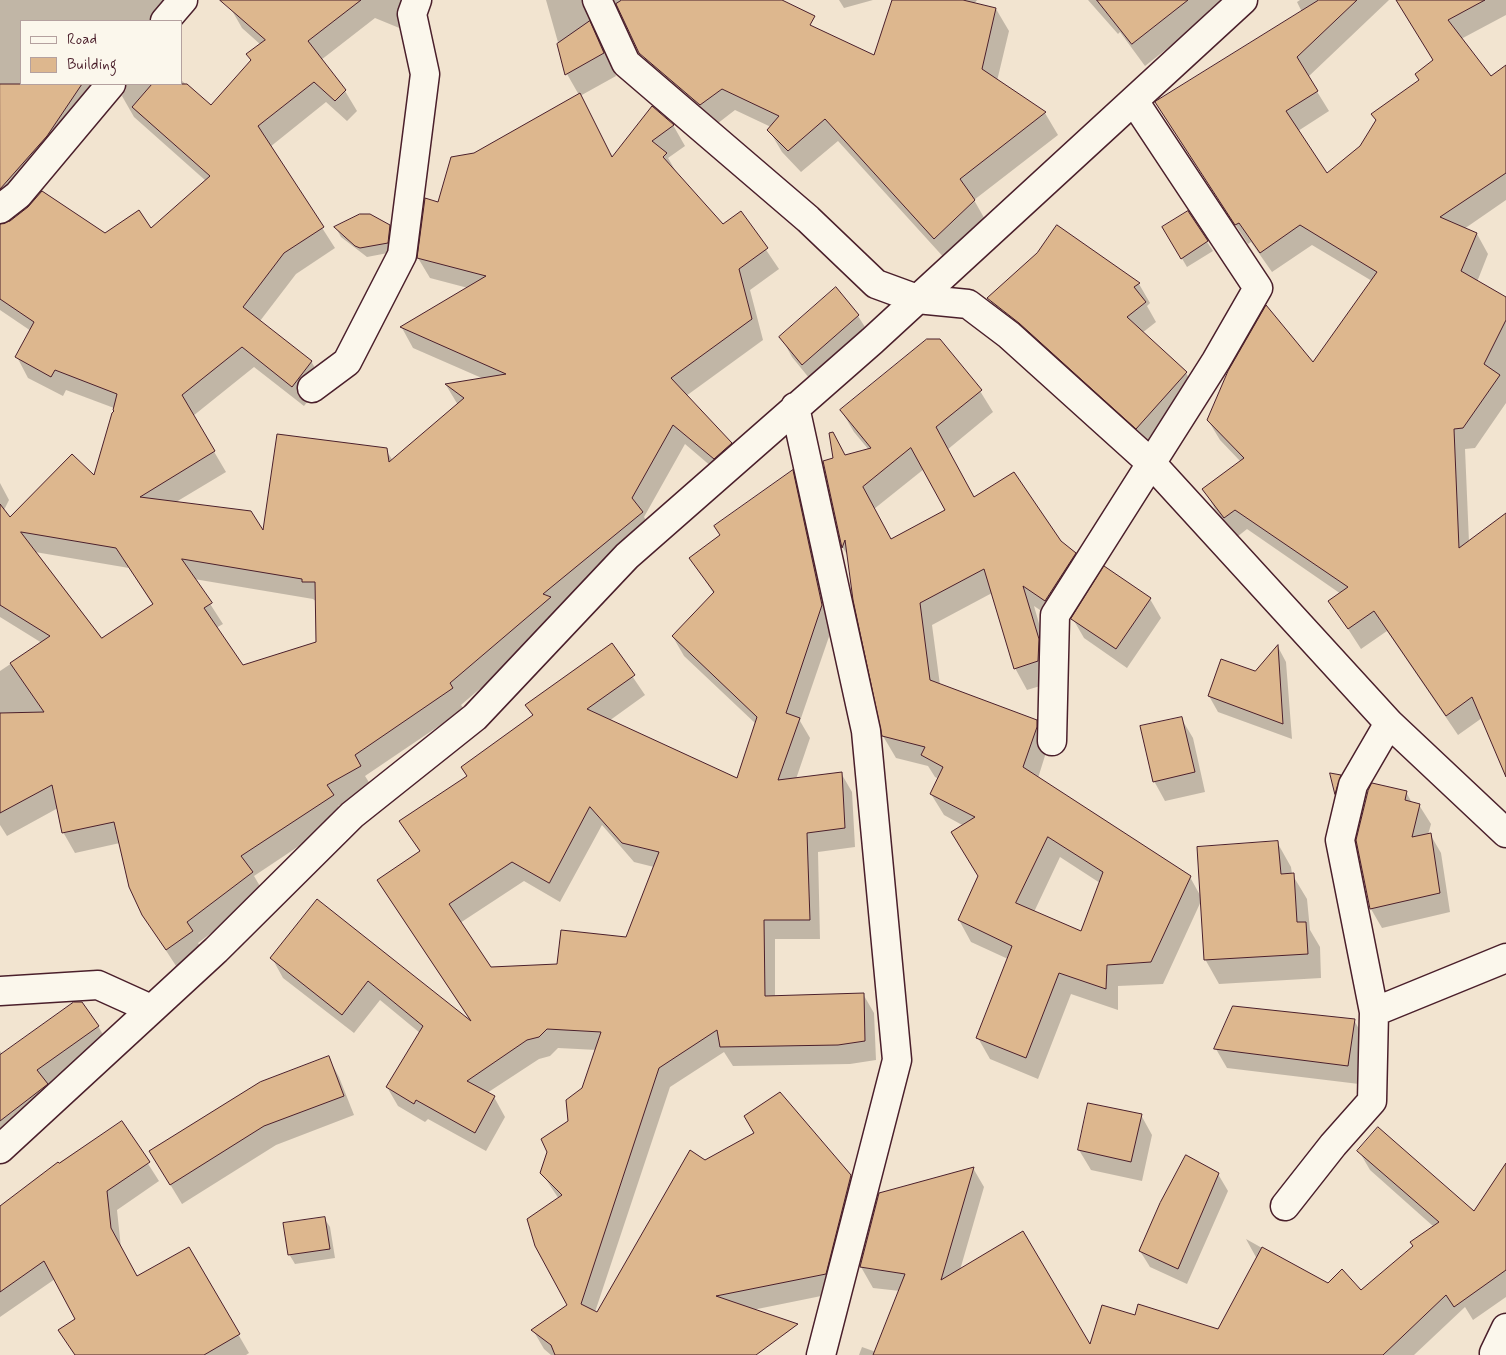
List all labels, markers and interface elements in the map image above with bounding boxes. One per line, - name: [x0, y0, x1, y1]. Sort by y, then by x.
- legend: [20, 20, 182, 85]
- text: Road: [67, 30, 97, 50]
- text: Building: [67, 55, 117, 75]

